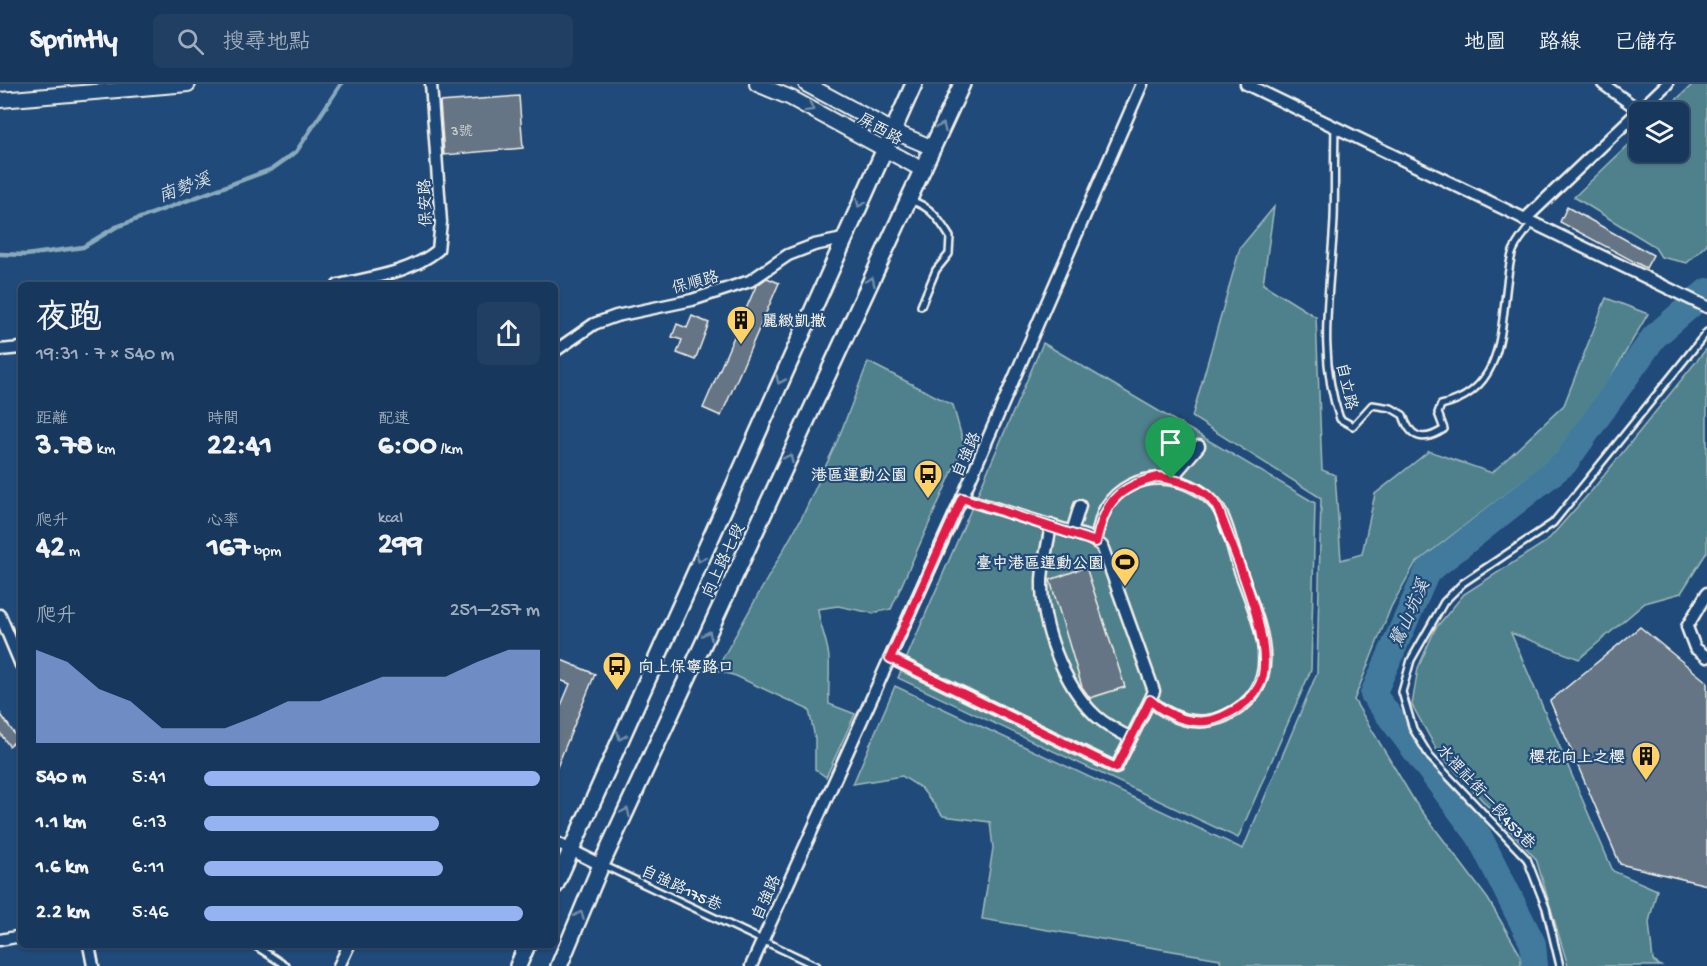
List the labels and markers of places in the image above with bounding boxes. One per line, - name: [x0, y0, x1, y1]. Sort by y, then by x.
- building icon: 麗緻凱撒: [725, 304, 757, 346]
- place label: 麗緻凱撒: [762, 312, 826, 333]
- pin: [1145, 417, 1196, 479]
- bus stop icon: 港區運動公園: [912, 458, 944, 500]
- place label: 港區運動公園: [811, 466, 907, 487]
- sports icon: 臺中港區運動公園: [1109, 546, 1141, 588]
- place label: 臺中港區運動公園: [976, 554, 1104, 575]
- bus stop icon: 向上保寧路口: [601, 650, 633, 692]
- place label: 向上保寧路口: [638, 658, 734, 679]
- building icon: 櫻花向上之櫻: [1630, 740, 1662, 782]
- place label: 櫻花向上之櫻: [1529, 748, 1625, 769]

